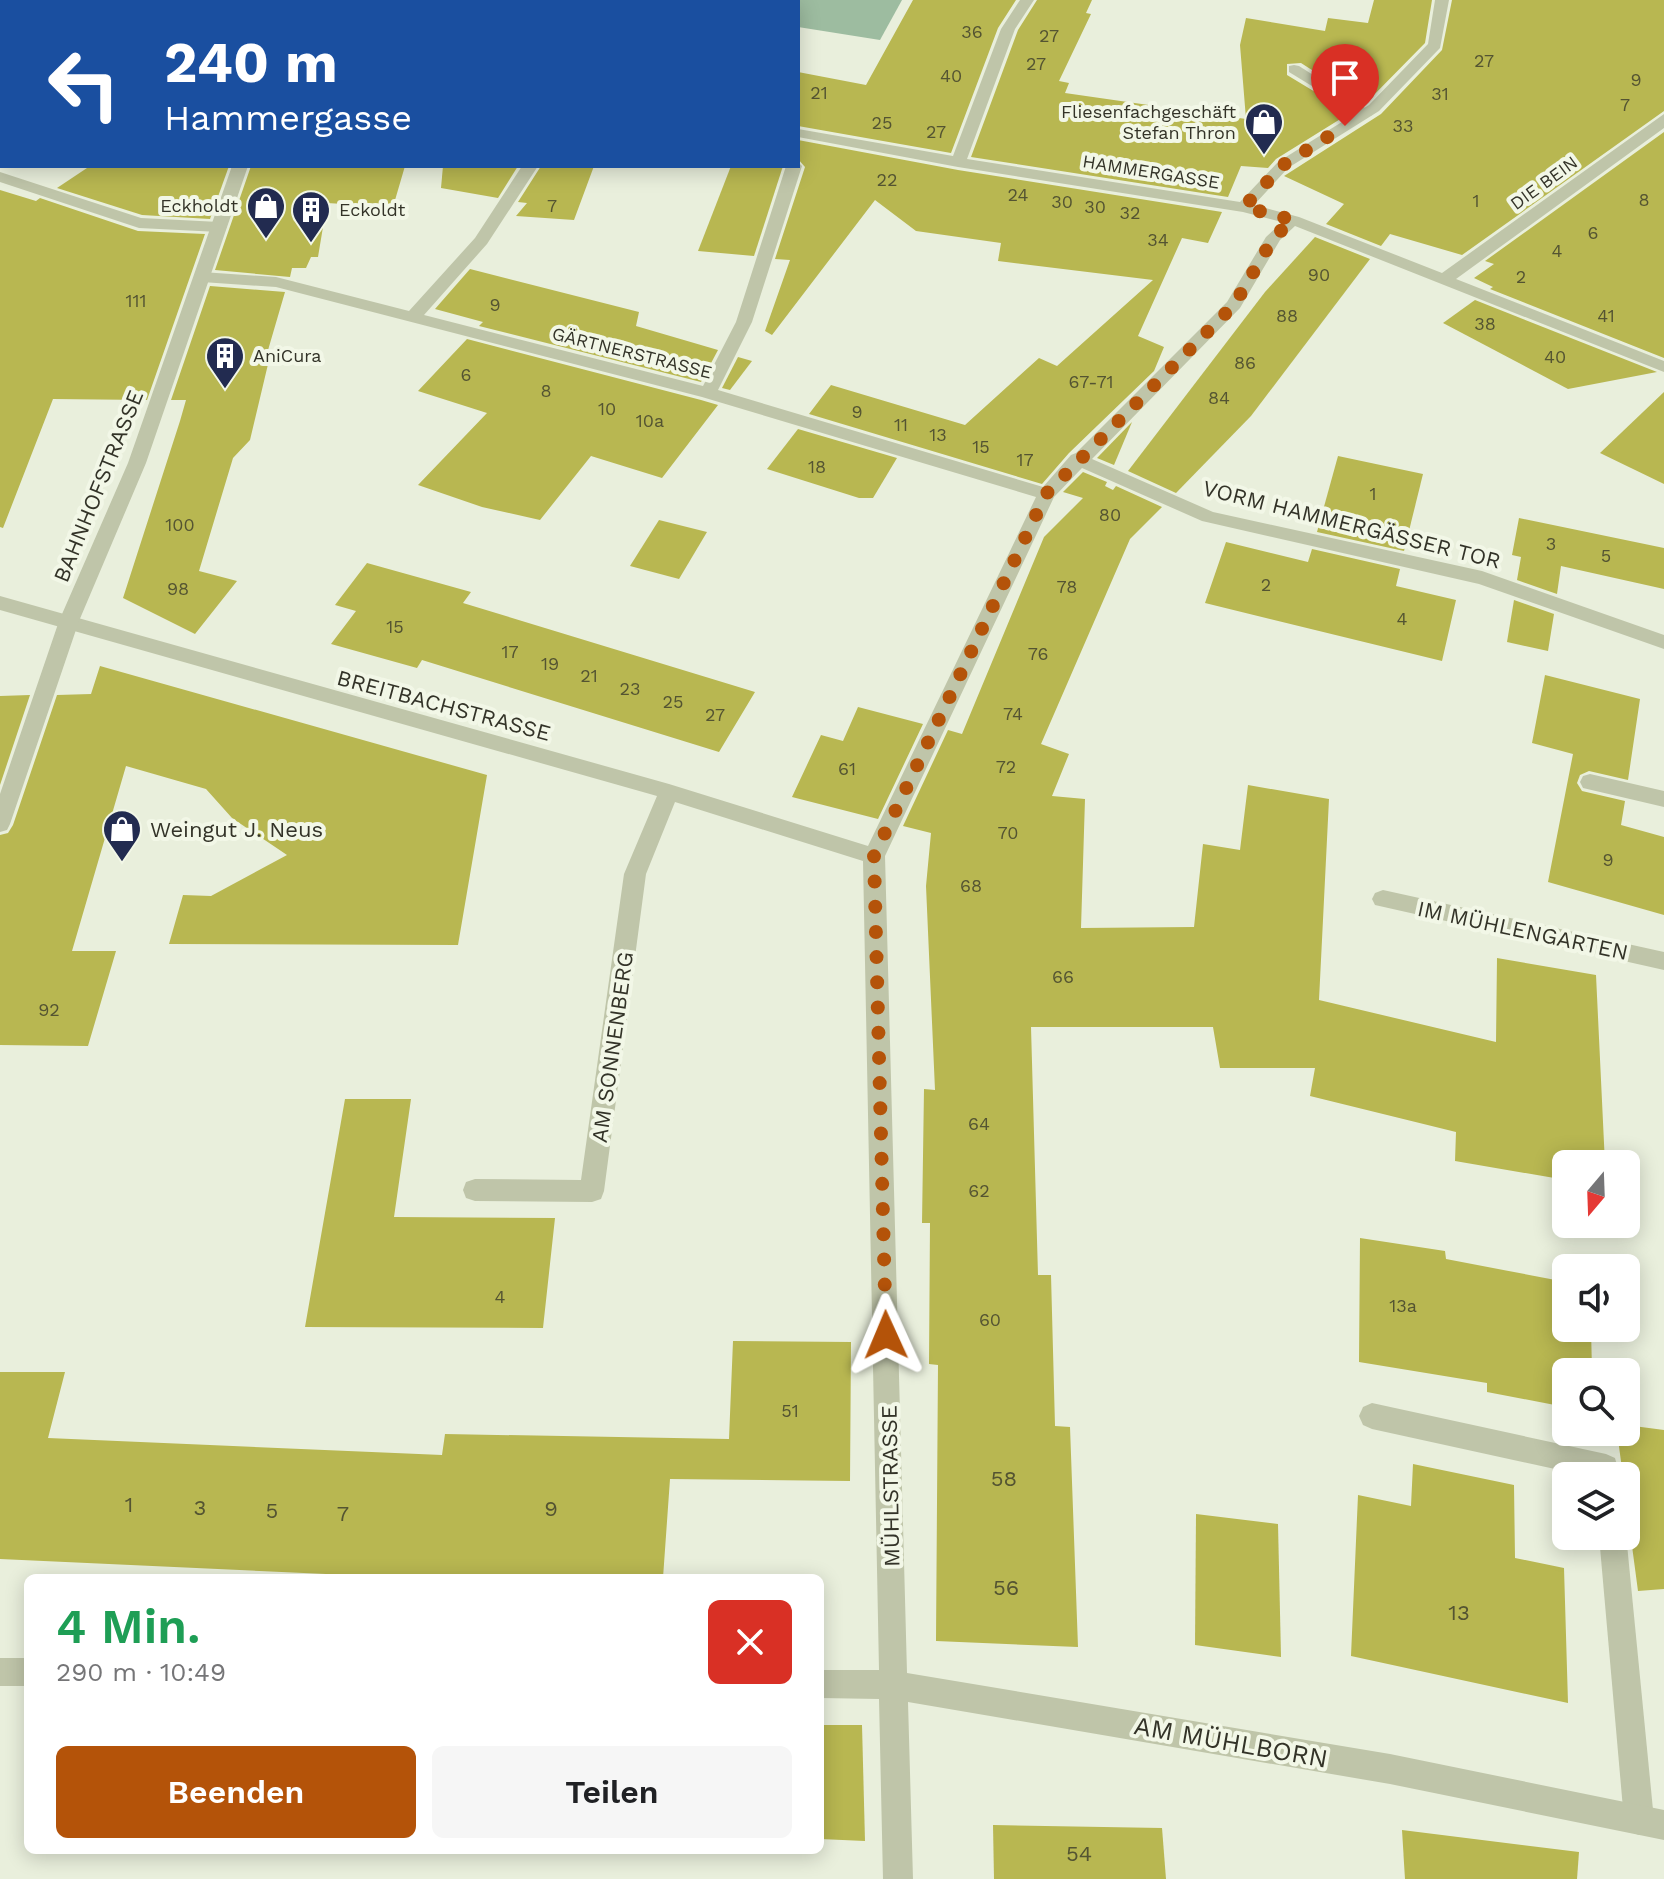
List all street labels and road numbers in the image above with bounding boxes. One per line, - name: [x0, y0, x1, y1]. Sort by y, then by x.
- street label: HAMMERGASSE: [1081, 150, 1221, 193]
- street label: DIE BEIN: [1506, 151, 1581, 214]
- street label: GÄRTNERSTRASSE: [550, 322, 714, 383]
- street label: BAHNHOFSTRASSE: [48, 386, 148, 586]
- street label: VORM HAMMERGÄSSER TOR: [1200, 475, 1503, 574]
- street label: BREITBACHSTRASSE: [334, 665, 553, 746]
- street label: IM MÜHLENGARTEN: [1415, 896, 1631, 965]
- street label: AM SONNENBERG: [587, 950, 638, 1144]
- street label: MÜHLSTRASSE: [877, 1405, 904, 1567]
- street label: AM MÜHLBORN: [1132, 1710, 1330, 1774]

